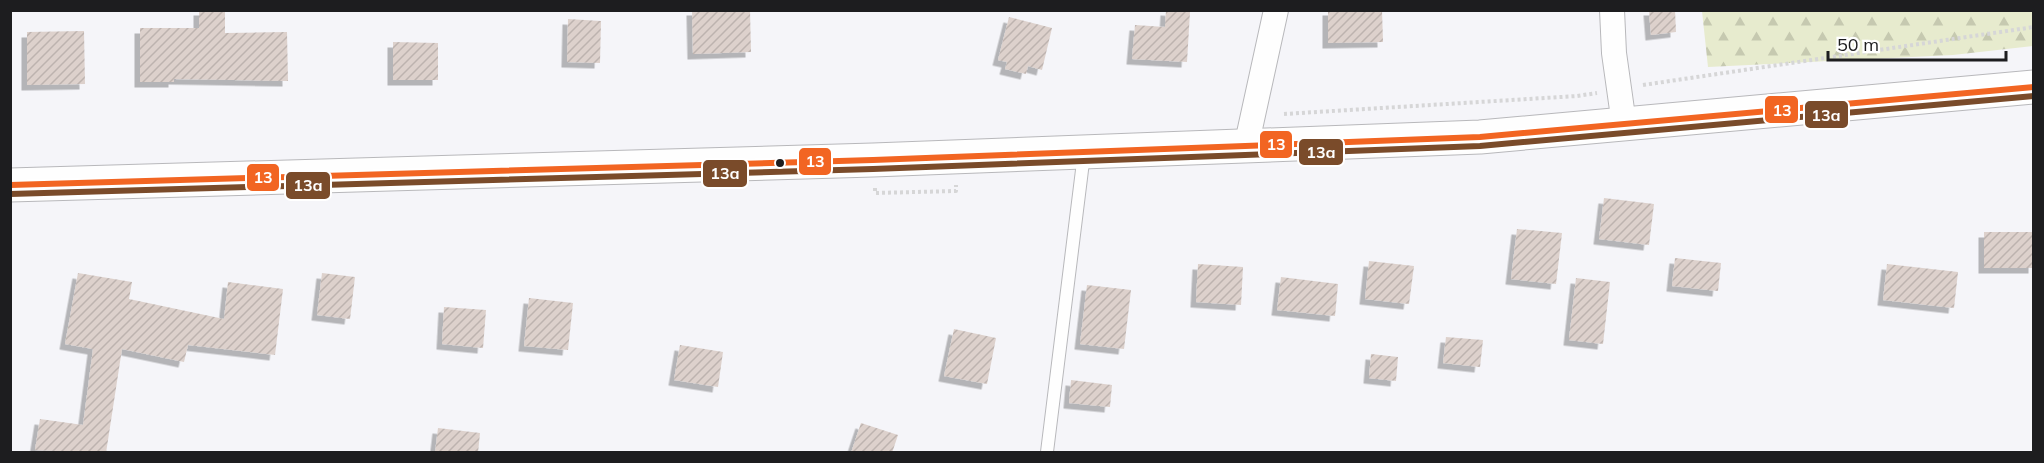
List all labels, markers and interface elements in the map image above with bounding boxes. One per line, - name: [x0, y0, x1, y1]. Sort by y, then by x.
- scale bar: [1828, 24, 2006, 62]
- text: 50 m: [1837, 33, 1879, 56]
- line badge: 13: [1764, 95, 1799, 124]
- text: 13: [1772, 100, 1792, 120]
- line badge: 13а: [1804, 100, 1849, 129]
- text: 13а: [1811, 105, 1841, 125]
- line badge: 13: [1259, 130, 1293, 159]
- text: 13: [1266, 134, 1286, 154]
- line badge: 13а: [1298, 138, 1344, 166]
- text: 13а: [1306, 142, 1336, 162]
- line badge: 13: [798, 147, 832, 176]
- text: 13: [805, 151, 825, 171]
- unlabelled marker: [774, 157, 786, 169]
- line badge: 13а: [702, 159, 748, 188]
- line badge: 13: [246, 163, 280, 192]
- text: 13а: [710, 163, 740, 183]
- text: 13: [253, 167, 273, 187]
- line badge: 13а: [285, 171, 331, 200]
- text: 13а: [293, 175, 323, 195]

